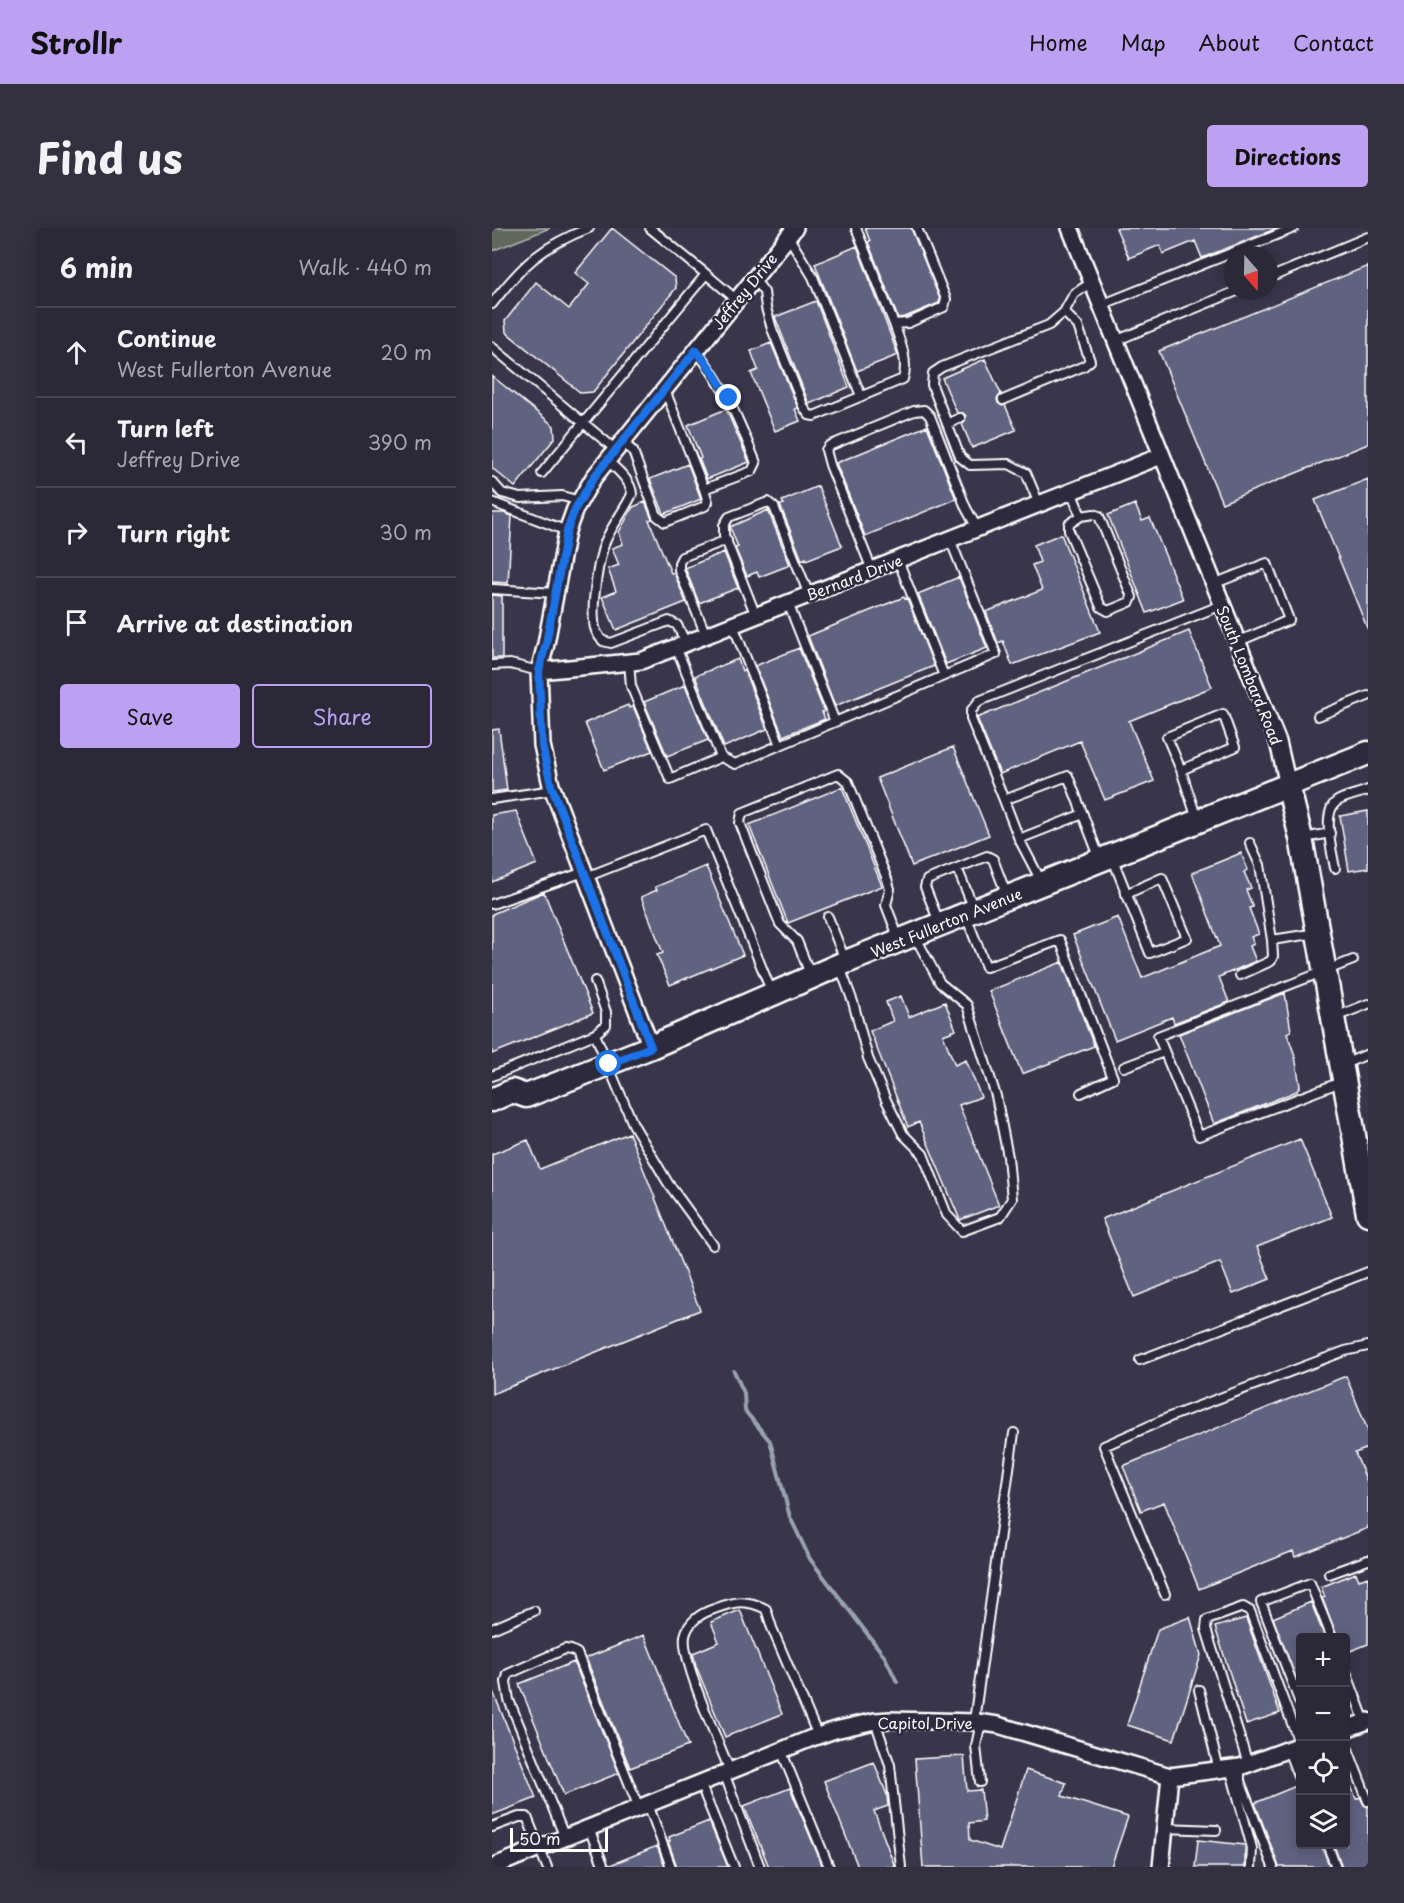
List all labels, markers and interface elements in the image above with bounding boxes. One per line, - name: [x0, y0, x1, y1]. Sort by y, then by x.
- text: Strollr: [30, 21, 122, 64]
- text: Home: [1029, 26, 1088, 58]
- text: Map: [1121, 26, 1166, 58]
- text: About: [1199, 26, 1260, 58]
- text: Contact: [1293, 26, 1374, 58]
- text: Find us: [36, 125, 183, 188]
- button: Directions: [1207, 125, 1368, 187]
- north arrow: [1224, 246, 1278, 300]
- text: 6 min: [60, 248, 133, 287]
- street label: Jeffrey Drive: [706, 248, 782, 334]
- text: Walk · 440 m: [299, 252, 432, 282]
- text: Continue: [117, 321, 216, 354]
- icon: ahead: [60, 336, 93, 369]
- text: 20 m: [380, 337, 432, 367]
- text: West Fullerton Avenue: [117, 354, 332, 384]
- route end: [715, 384, 741, 410]
- text: Turn left: [117, 411, 214, 444]
- icon: left: [60, 426, 93, 459]
- text: 390 m: [368, 427, 432, 457]
- text: Jeffrey Drive: [117, 444, 240, 474]
- icon: right: [60, 516, 93, 549]
- text: Turn right: [117, 516, 230, 549]
- text: 30 m: [379, 517, 432, 547]
- street label: Bernard Drive: [802, 548, 906, 606]
- street label: South Lombard Road: [1211, 602, 1289, 748]
- icon: arrive: [60, 606, 93, 639]
- text: Arrive at destination: [117, 606, 353, 639]
- button: Save: [60, 684, 240, 748]
- button: Share: [252, 684, 432, 748]
- street label: West Fullerton Avenue: [867, 881, 1025, 963]
- route start: [595, 1050, 621, 1076]
- map controls: [1296, 1633, 1350, 1849]
- button: +: [1296, 1633, 1350, 1687]
- button: −: [1296, 1687, 1350, 1741]
- street label: Capitol Drive: [878, 1711, 972, 1734]
- button: locate: [1296, 1741, 1350, 1795]
- button: layers: [1296, 1795, 1350, 1849]
- scale bar: [510, 1825, 608, 1852]
- text: 50 m: [519, 1826, 560, 1850]

